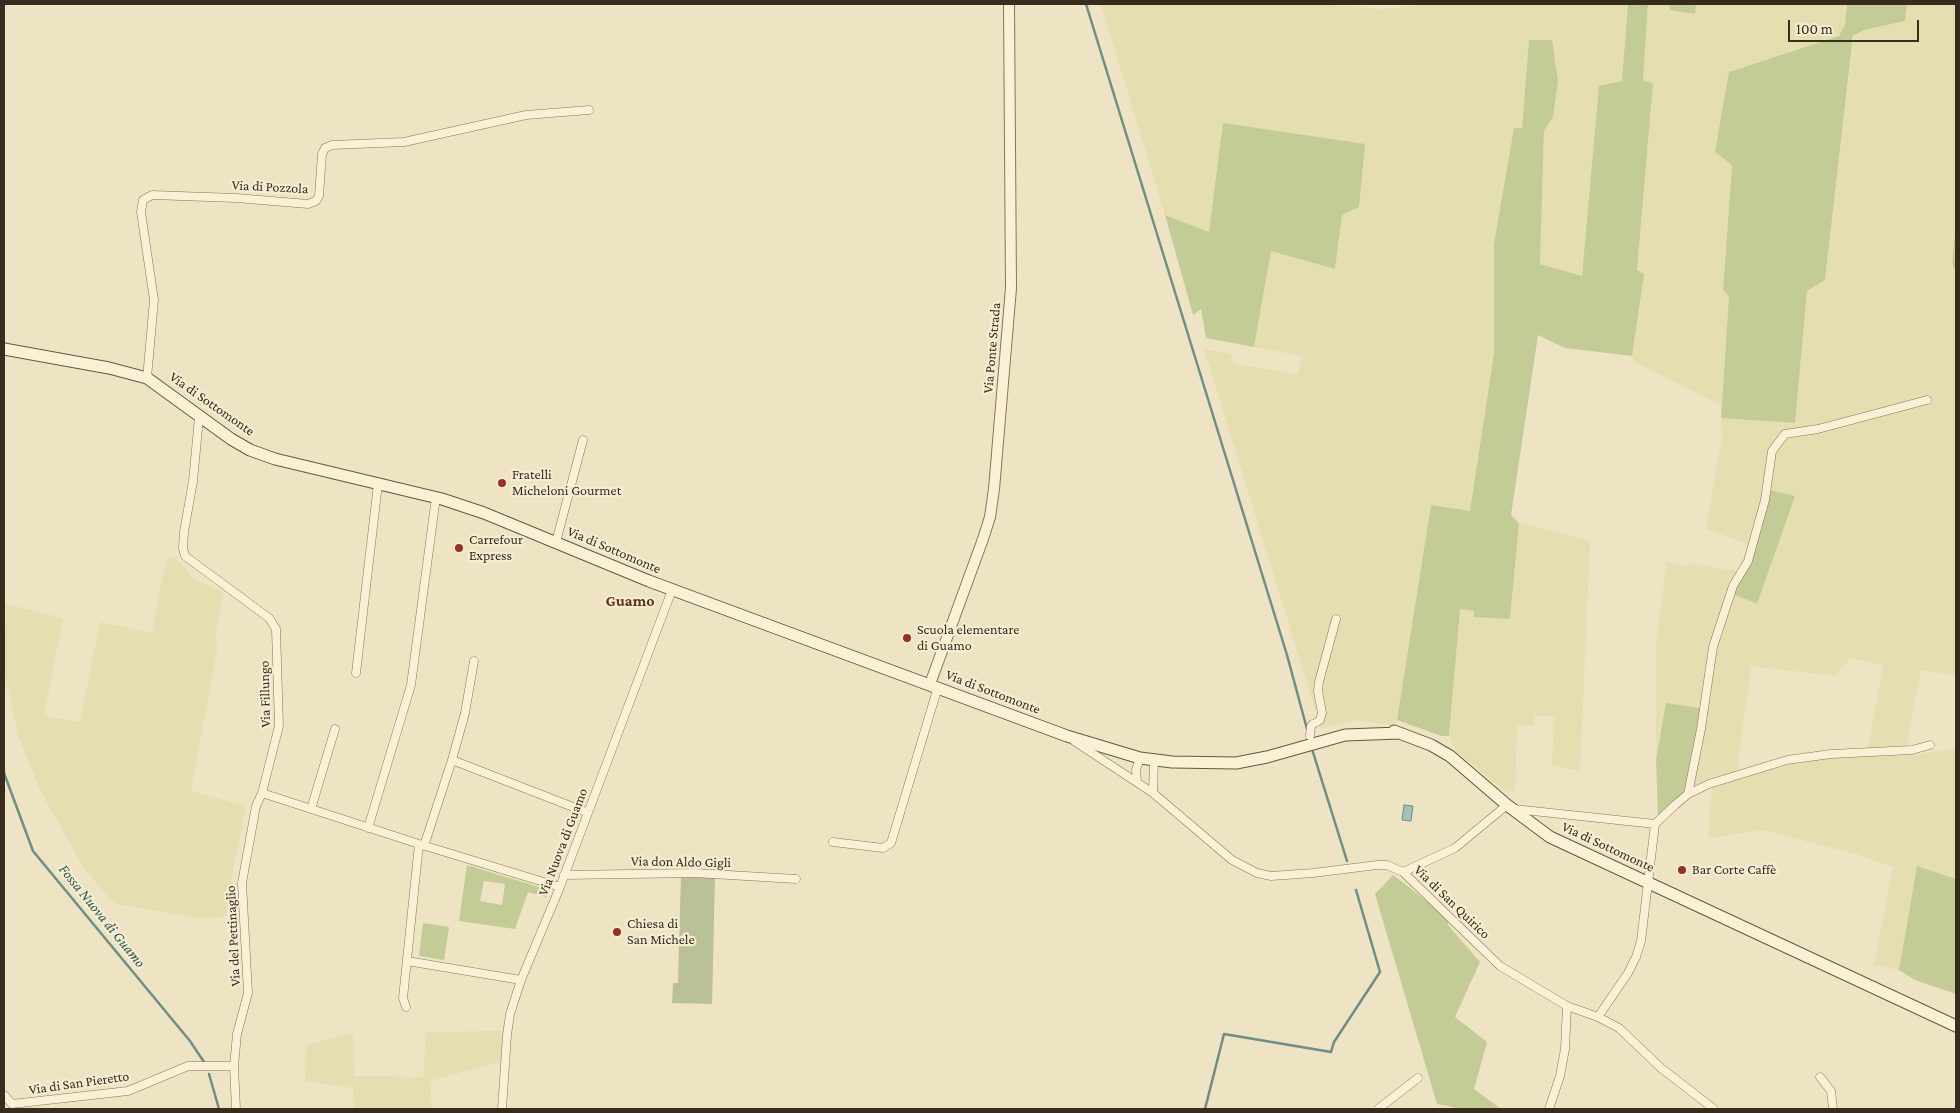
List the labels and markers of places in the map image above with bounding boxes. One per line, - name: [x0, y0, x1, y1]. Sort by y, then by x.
- place label: Fratelli Micheloni Gourmet: [512, 467, 621, 500]
- marker: Fratelli Micheloni Gourmet: [496, 477, 508, 489]
- place label: Carrefour Express: [469, 532, 523, 564]
- marker: Carrefour Express: [453, 542, 465, 554]
- place label: Scuola elementare di Guamo: [917, 622, 1019, 654]
- marker: Scuola elementare di Guamo: [901, 632, 913, 644]
- place label: Bar Corte Caffè: [1692, 862, 1776, 878]
- marker: Bar Corte Caffè: [1676, 864, 1688, 876]
- place label: Chiesa di San Michele: [627, 916, 695, 949]
- marker: Chiesa di San Michele: [611, 926, 623, 938]

